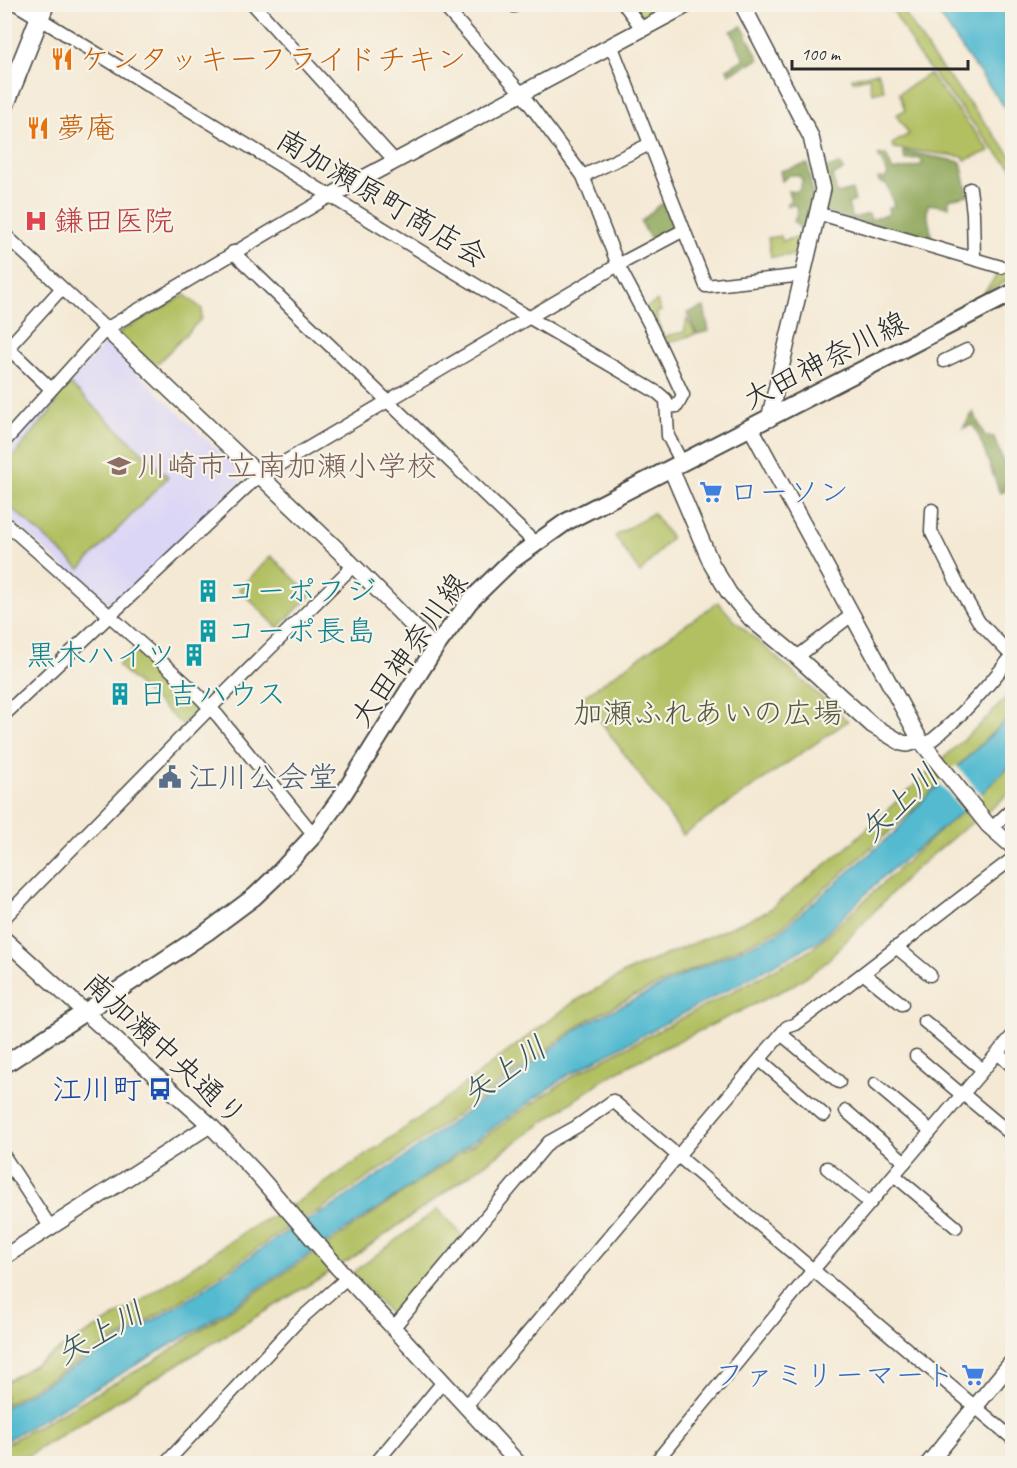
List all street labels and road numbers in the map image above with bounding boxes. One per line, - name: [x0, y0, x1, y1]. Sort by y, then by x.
- street label: 南加瀬原町商店会: [269, 120, 495, 276]
- street label: 大田神奈川線: [736, 302, 914, 418]
- street label: 大田神奈川線: [342, 565, 476, 735]
- street label: 南加瀬中央通り: [75, 963, 255, 1135]

